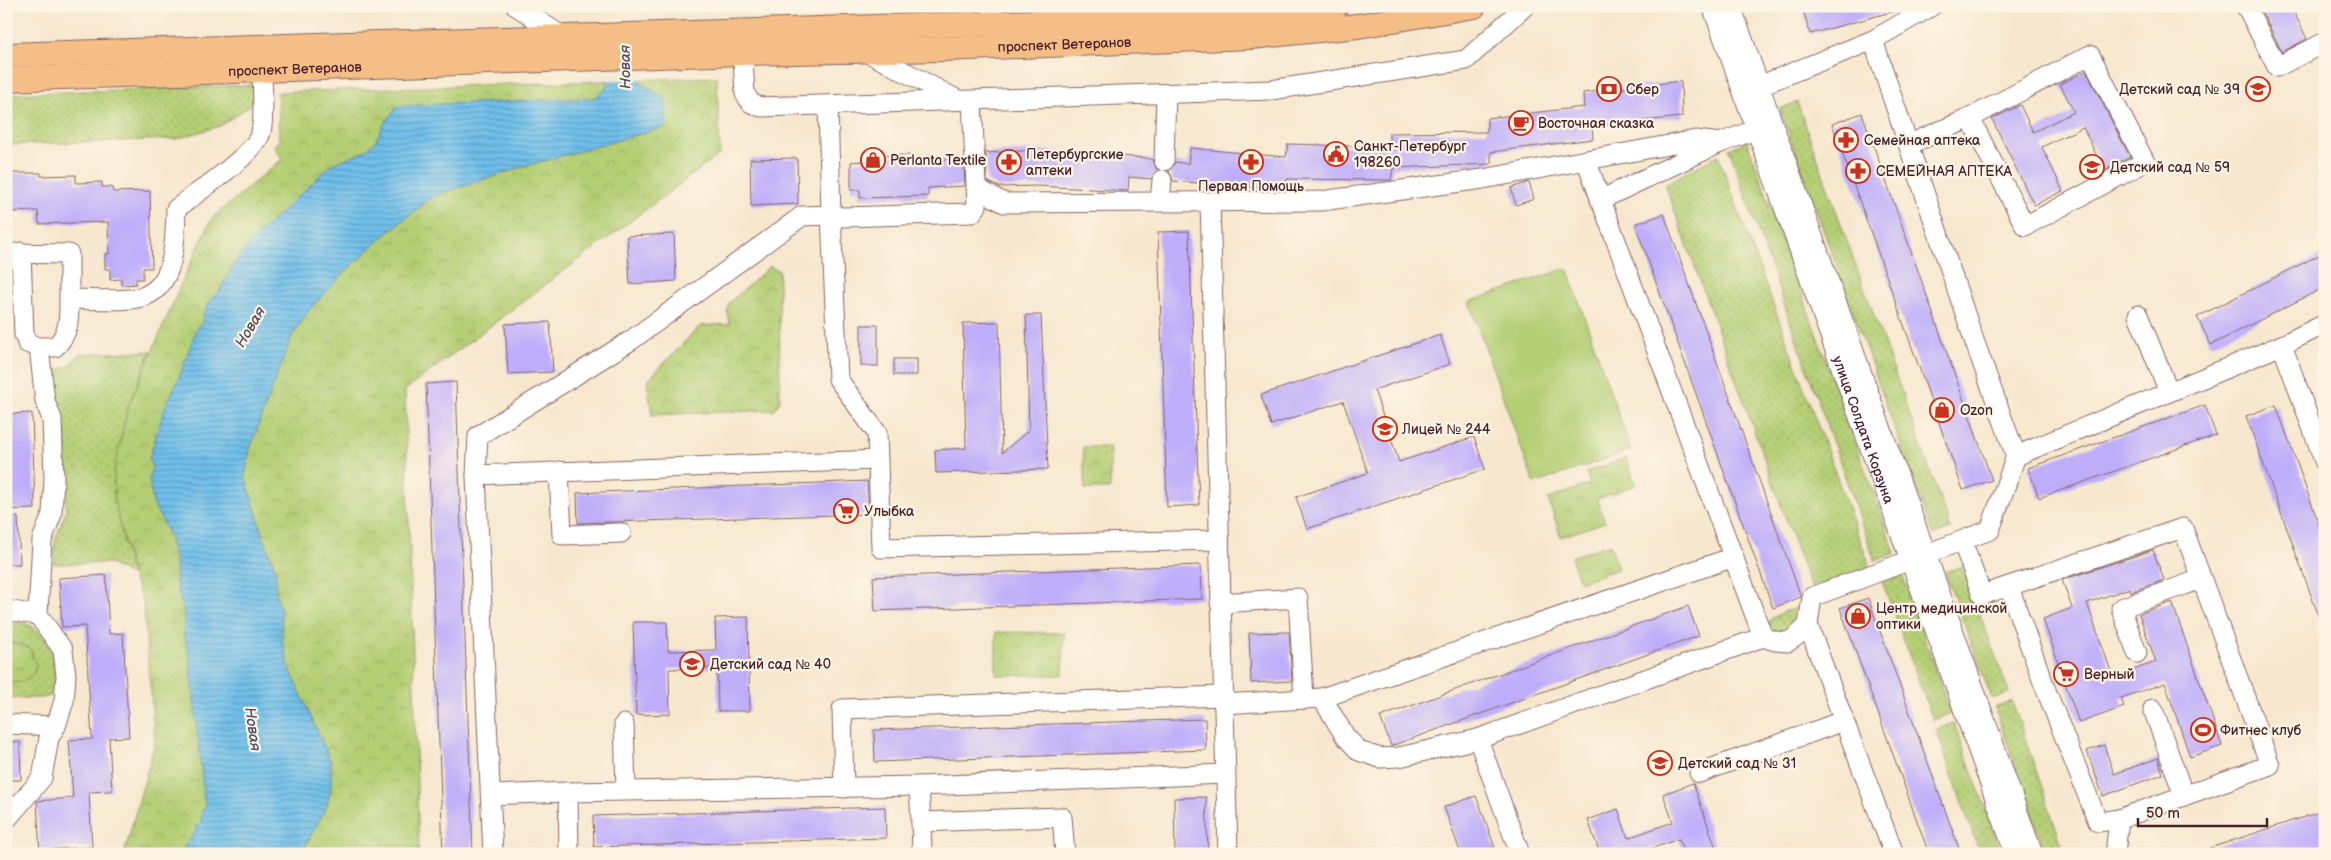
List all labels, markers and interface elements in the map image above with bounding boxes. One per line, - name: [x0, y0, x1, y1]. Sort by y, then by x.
- street label: проспект Ветеранов: [997, 34, 1132, 56]
- water label: Новая: [616, 44, 635, 89]
- street label: проспект Ветеранов: [228, 58, 363, 80]
- bank icon: Сбер: [1596, 76, 1622, 102]
- school or university icon: Детский сад № 39: [2245, 76, 2271, 102]
- place label: Сбер: [1626, 81, 1659, 98]
- place label: Детский сад № 39: [2119, 81, 2240, 98]
- cafe icon: Восточная сказка: [1508, 110, 1534, 136]
- place label: Восточная сказка: [1538, 115, 1655, 132]
- pharmacy icon: Семейная аптека: [1833, 127, 1859, 153]
- place label: Семейная аптека: [1864, 132, 1981, 149]
- place label: Санкт-Петербург 198260: [1354, 138, 1467, 171]
- public building icon: Санкт-Петербург 198260: [1323, 141, 1349, 167]
- place label: Петербургские аптеки: [1026, 146, 1124, 179]
- shop icon: Perlanta Textile: [860, 147, 886, 173]
- pharmacy icon: Петербургские аптеки: [996, 149, 1022, 175]
- pharmacy icon: Первая Помощь: [1238, 149, 1264, 175]
- place label: Perlanta Textile: [890, 152, 986, 169]
- school or university icon: Детский сад № 59: [2079, 154, 2105, 180]
- pharmacy icon: СЕМЕЙНАЯ АПТЕКА: [1845, 158, 1871, 184]
- place label: Детский сад № 59: [2110, 159, 2230, 176]
- place label: СЕМЕЙНАЯ АПТЕКА: [1876, 163, 2012, 180]
- place label: Первая Помощь: [1198, 178, 1304, 195]
- water label: Новая: [231, 303, 270, 351]
- street label: улица Солдата Корзуна: [1829, 354, 1897, 507]
- shop icon: Ozon: [1929, 397, 1955, 423]
- place label: Ozon: [1960, 402, 1993, 419]
- school or university icon: Лицей № 244: [1372, 416, 1398, 442]
- place label: Лицей № 244: [1401, 421, 1491, 438]
- supermarket icon: Улыбка: [833, 498, 859, 524]
- place label: Улыбка: [864, 503, 915, 520]
- place label: Центр медицинской оптики: [1876, 600, 2007, 633]
- shop icon: Центр медицинской оптики: [1845, 603, 1871, 629]
- school or university icon: Детский сад № 40: [679, 651, 705, 677]
- place label: Детский сад № 40: [710, 656, 831, 673]
- supermarket icon: Верный: [2053, 661, 2079, 687]
- place label: Верный: [2084, 666, 2135, 683]
- water label: Новая: [240, 706, 265, 753]
- sports icon: Фитнес клуб: [2190, 717, 2216, 743]
- place label: Фитнес клуб: [2220, 722, 2301, 739]
- school or university icon: Детский сад № 31: [1647, 750, 1673, 776]
- place label: Детский сад № 31: [1678, 755, 1796, 772]
- scale bar: [2138, 795, 2267, 827]
- text: 50 m: [2146, 804, 2180, 823]

